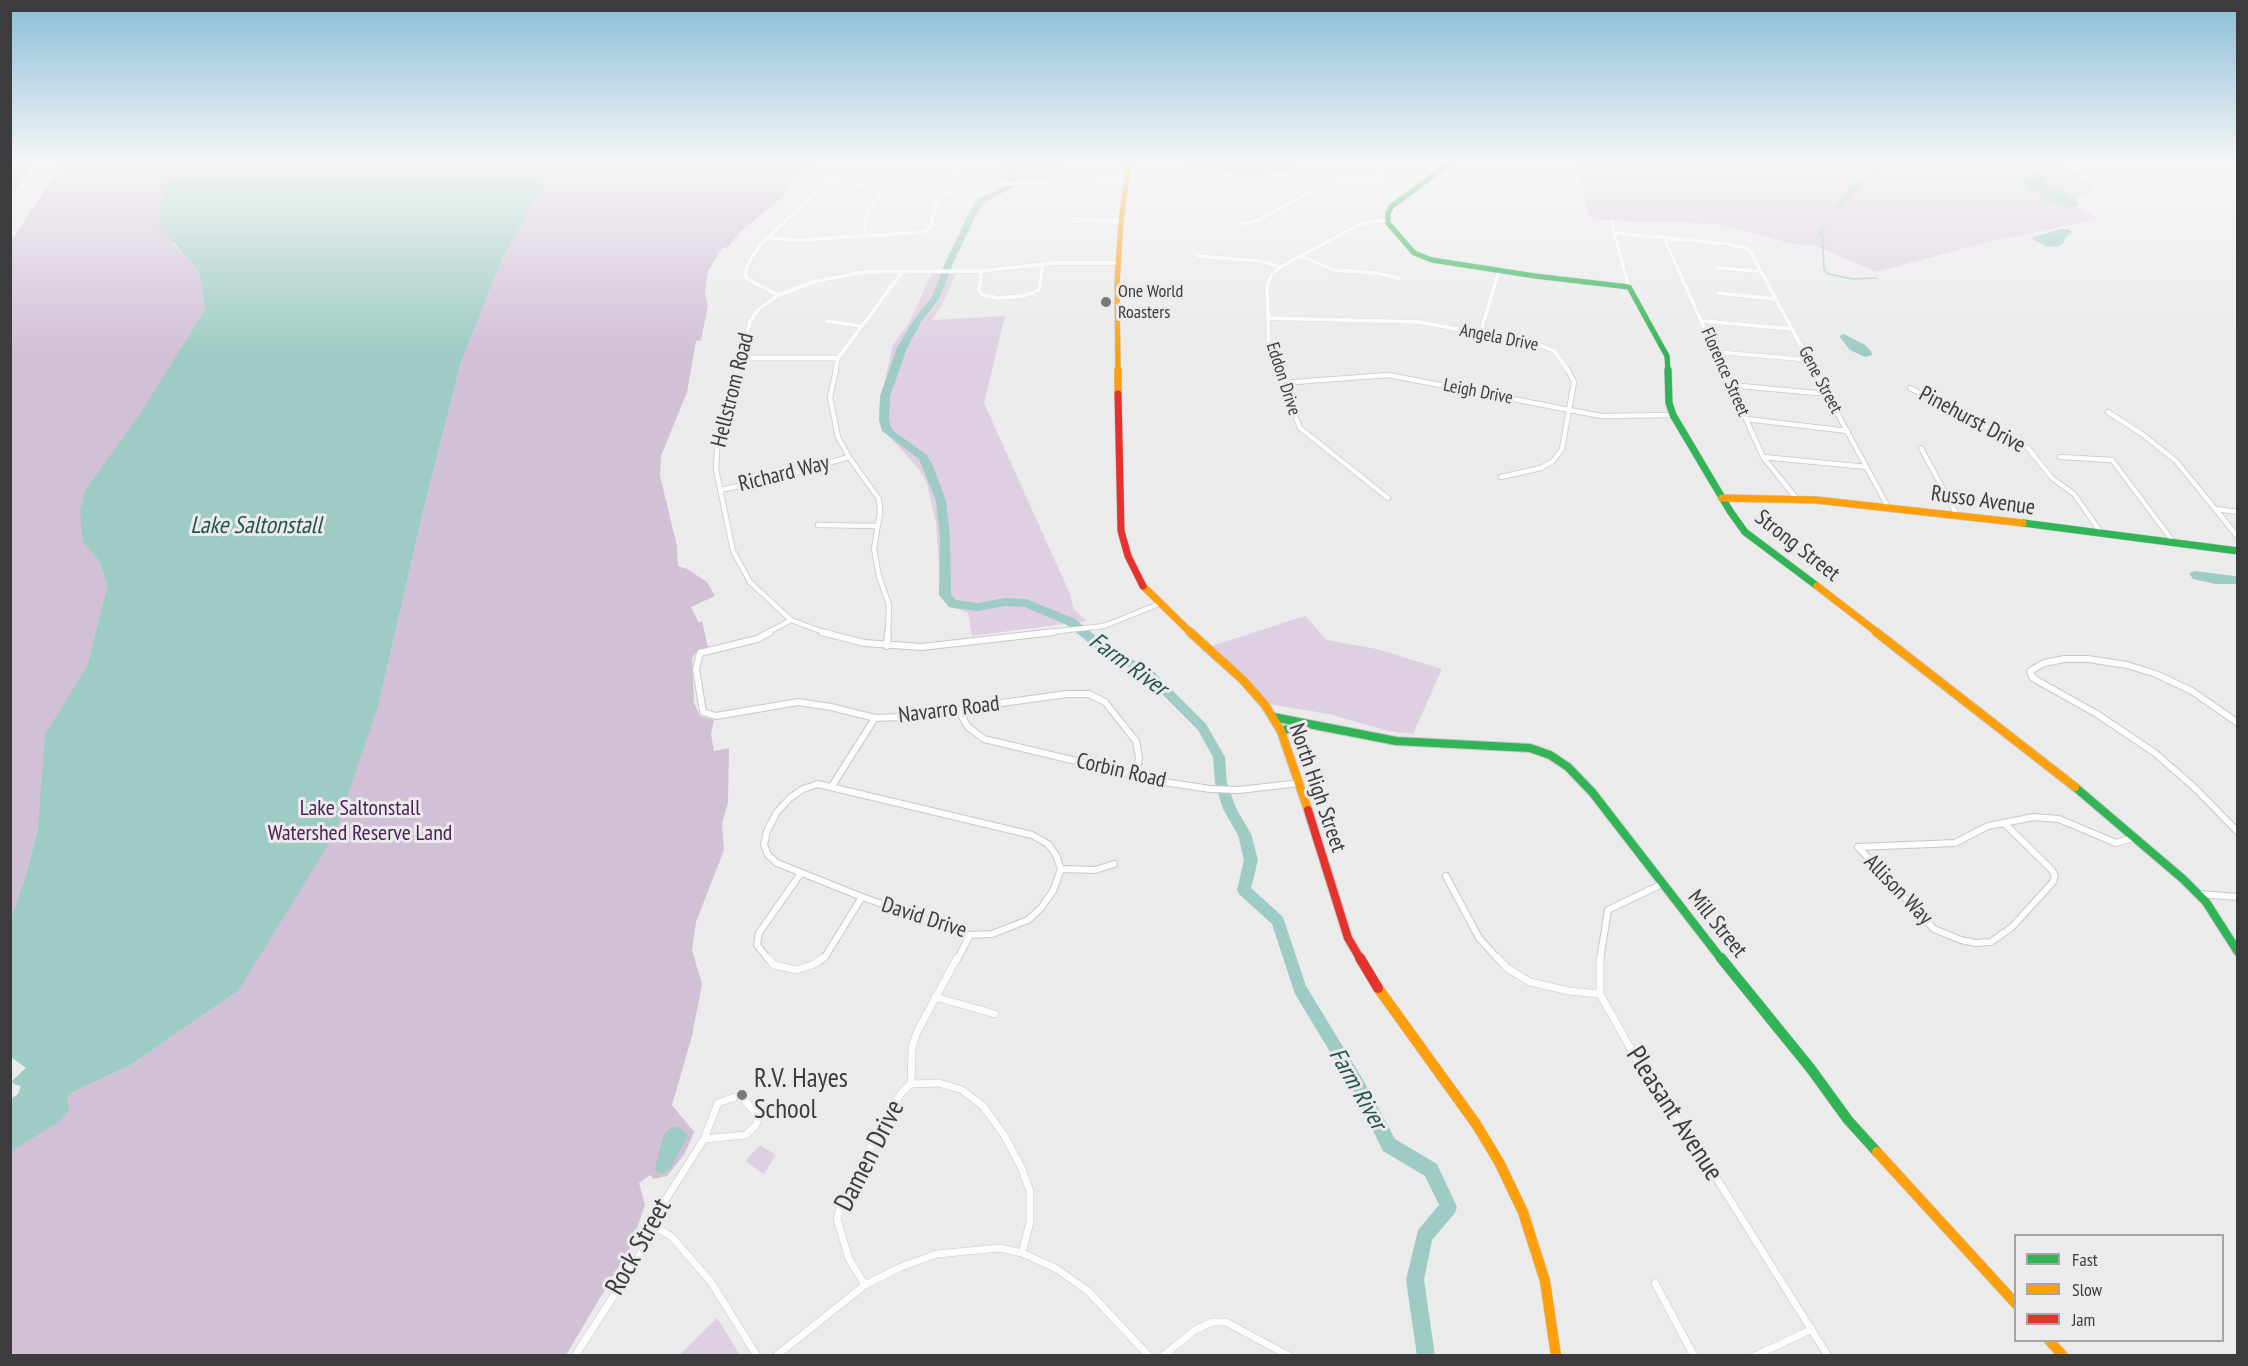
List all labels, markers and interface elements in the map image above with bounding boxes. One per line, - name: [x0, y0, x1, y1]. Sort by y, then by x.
- place label: One World Roasters: [1118, 281, 1183, 324]
- marker: One World Roasters: [1099, 295, 1113, 309]
- street label: Angela Drive: [1458, 320, 1540, 356]
- street label: Florence Street: [1696, 325, 1754, 419]
- street label: Hellstrom Road: [706, 330, 760, 450]
- street label: Eddon Drive: [1261, 340, 1305, 418]
- street label: Gene Street: [1793, 343, 1847, 417]
- street label: Leigh Drive: [1441, 375, 1515, 409]
- street label: Pinehurst Drive: [1914, 381, 2030, 459]
- street label: Richard Way: [736, 450, 832, 498]
- street label: Russo Avenue: [1929, 481, 2037, 521]
- street label: Strong Street: [1749, 505, 1845, 587]
- water label: Lake Saltonstall: [190, 512, 322, 540]
- water label: Farm River: [1083, 627, 1173, 703]
- street label: Navarro Road: [897, 691, 1001, 729]
- street label: North High Street: [1283, 720, 1351, 856]
- street label: Corbin Road: [1074, 748, 1168, 794]
- park label: Lake Saltonstall Watershed Reserve Land: [268, 796, 452, 848]
- street label: Allison Way: [1858, 849, 1938, 931]
- street label: Mill Street: [1682, 885, 1752, 963]
- street label: David Drive: [878, 892, 970, 944]
- street label: Pleasant Avenue: [1619, 1041, 1729, 1187]
- water label: Farm River: [1322, 1043, 1392, 1135]
- place label: R.V. Hayes School: [754, 1063, 848, 1126]
- marker: R.V. Hayes School: [735, 1088, 749, 1102]
- street label: Damen Drive: [828, 1095, 912, 1217]
- street label: Rock Street: [599, 1193, 679, 1301]
- legend: [2014, 1234, 2224, 1342]
- text: Fast: [2072, 1248, 2098, 1271]
- text: Slow: [2072, 1278, 2102, 1301]
- text: Jam: [2072, 1308, 2095, 1331]

